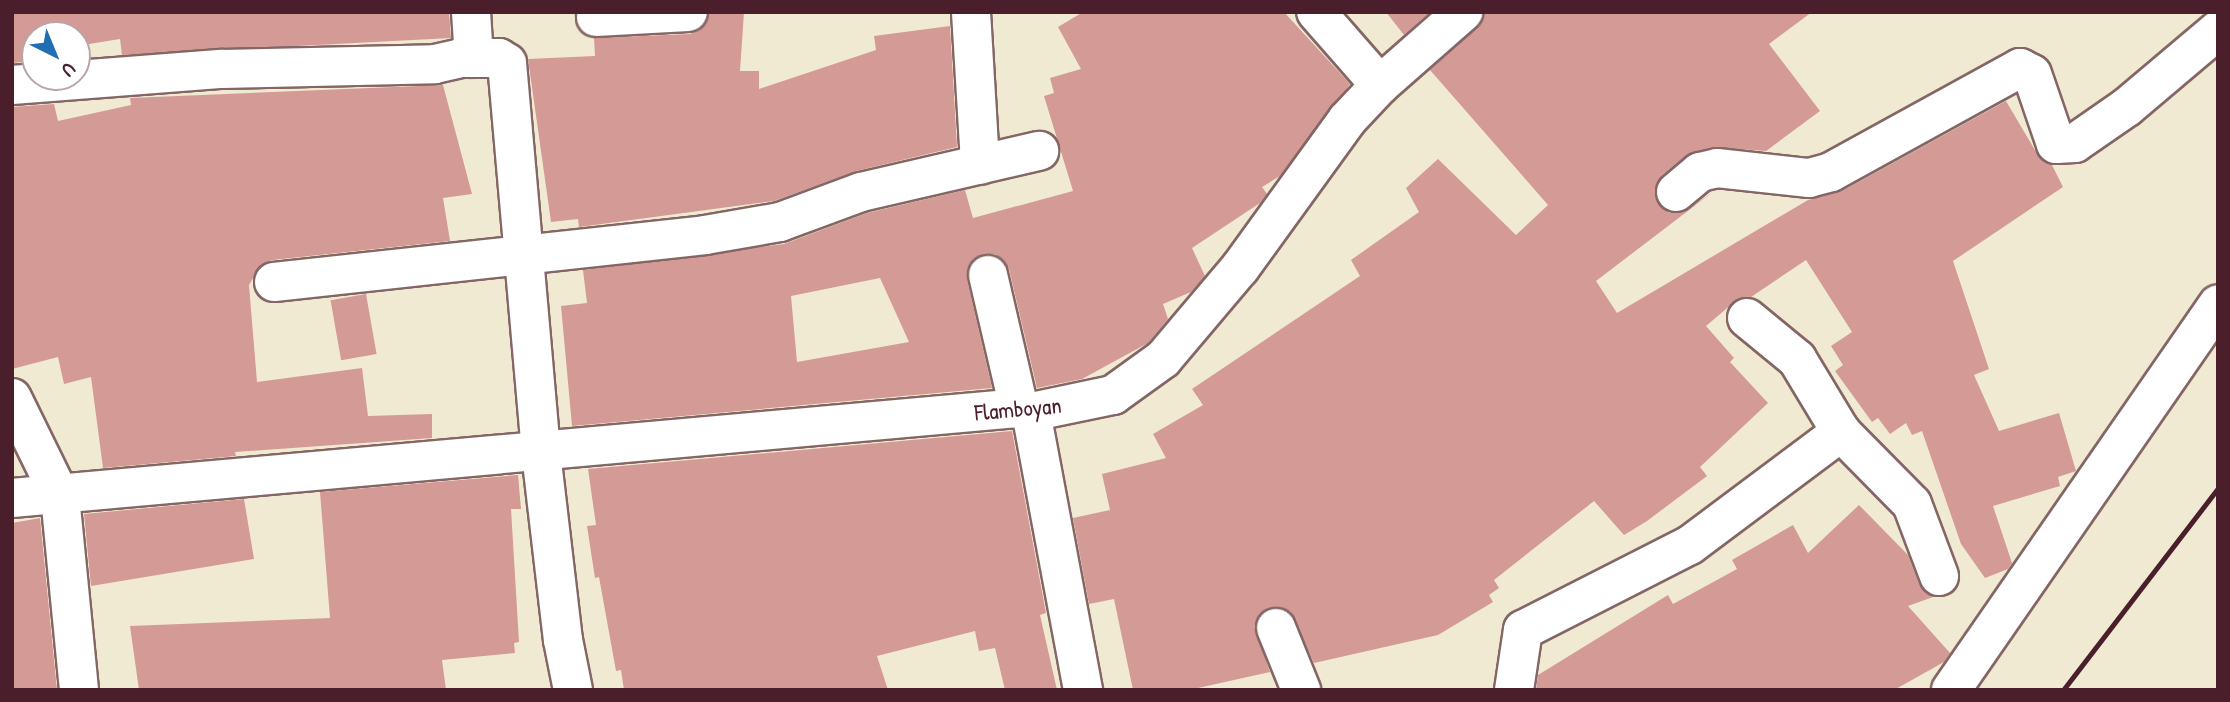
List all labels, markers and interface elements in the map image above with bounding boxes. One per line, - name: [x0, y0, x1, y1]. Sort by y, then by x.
- north arrow: [21, 21, 91, 91]
- text: U: [56, 57, 82, 83]
- street label: Flamboyan: [973, 391, 1063, 427]

